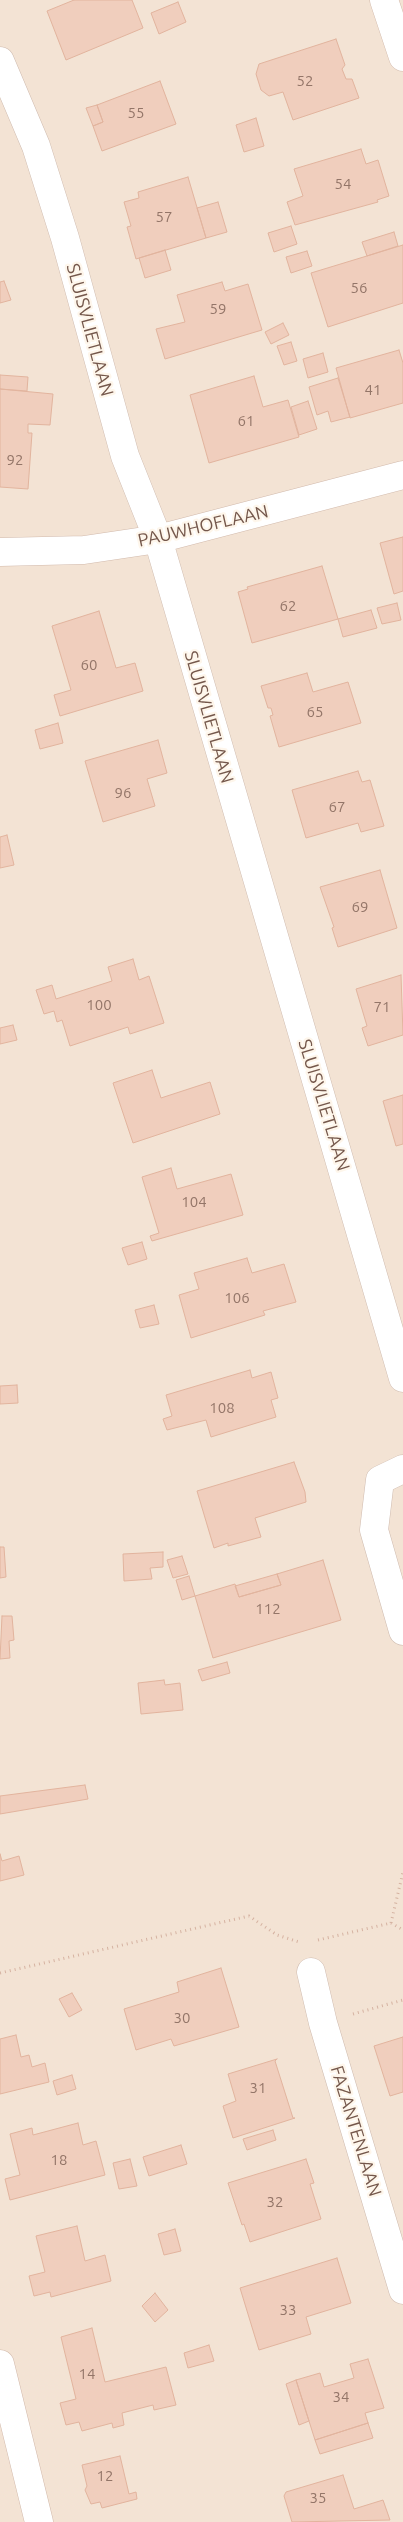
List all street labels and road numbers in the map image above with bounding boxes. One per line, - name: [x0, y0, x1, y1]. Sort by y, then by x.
- street label: SLUISVLIETLAAN: [62, 261, 118, 399]
- street label: PAUWHOFLAAN: [136, 501, 270, 551]
- street label: SLUISVLIETLAAN: [180, 648, 238, 786]
- street label: SLUISVLIETLAAN: [294, 1037, 354, 1173]
- street label: FAZANTENLAAN: [326, 2063, 386, 2199]

